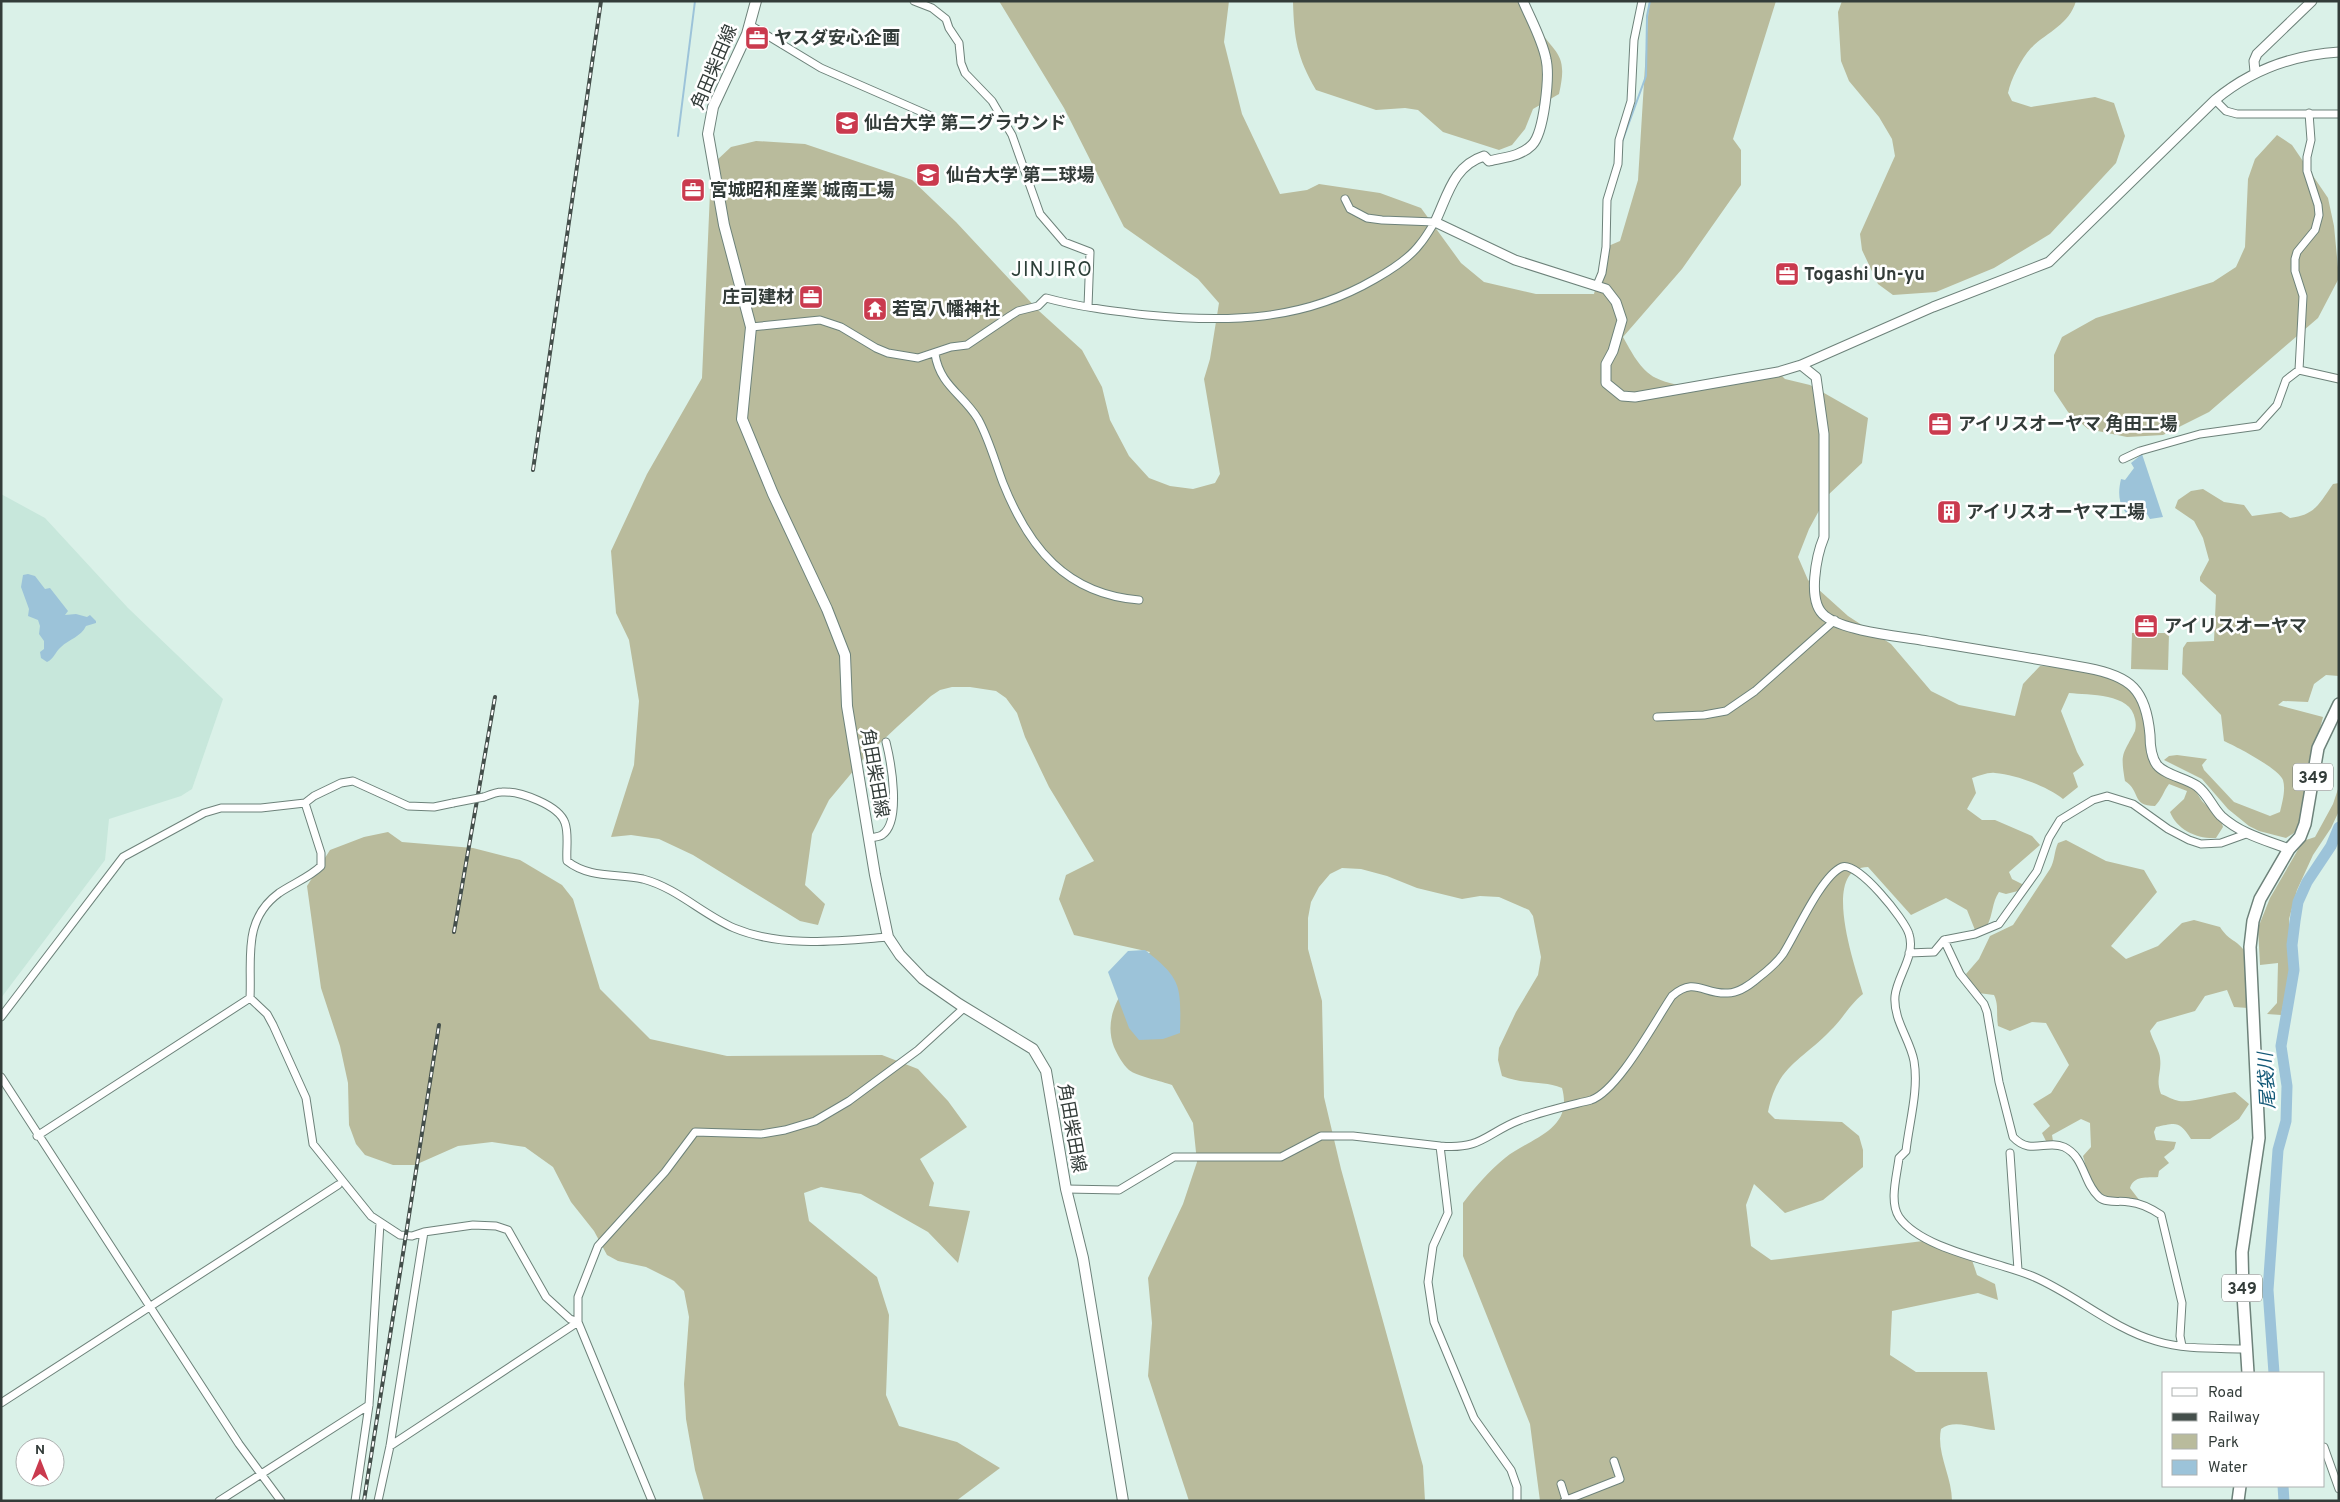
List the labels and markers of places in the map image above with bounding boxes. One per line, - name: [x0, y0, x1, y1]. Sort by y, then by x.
- office icon: ヤスダ安心企画: [744, 25, 770, 51]
- place label: ヤスダ安心企画: [774, 28, 900, 51]
- school or university icon: 仙台大学 第二グラウンド: [834, 110, 860, 136]
- place label: 仙台大学 第二グラウンド: [864, 113, 1067, 136]
- school or university icon: 仙台大学 第二球場: [915, 162, 941, 188]
- place label: 仙台大学 第二球場: [946, 165, 1095, 188]
- office icon: 宮城昭和産業 城南工場: [680, 177, 706, 203]
- place label: 宮城昭和産業 城南工場: [710, 180, 895, 203]
- office icon: Togashi Un-yu: [1774, 261, 1800, 287]
- place label: Togashi Un-yu: [1804, 264, 1925, 287]
- office icon: 庄司建材: [798, 284, 824, 310]
- place label: 庄司建材: [722, 287, 794, 310]
- temple icon: 若宮八幡神社: [862, 296, 888, 322]
- place label: 若宮八幡神社: [892, 299, 1000, 322]
- office icon: アイリスオーヤマ 角田工場: [1927, 411, 1953, 437]
- place label: アイリスオーヤマ 角田工場: [1958, 413, 2178, 437]
- building icon: アイリスオーヤマ工場: [1936, 499, 1962, 525]
- place label: アイリスオーヤマ工場: [1966, 502, 2145, 525]
- office icon: アイリスオーヤマ: [2133, 613, 2159, 639]
- place label: アイリスオーヤマ: [2164, 616, 2307, 639]

